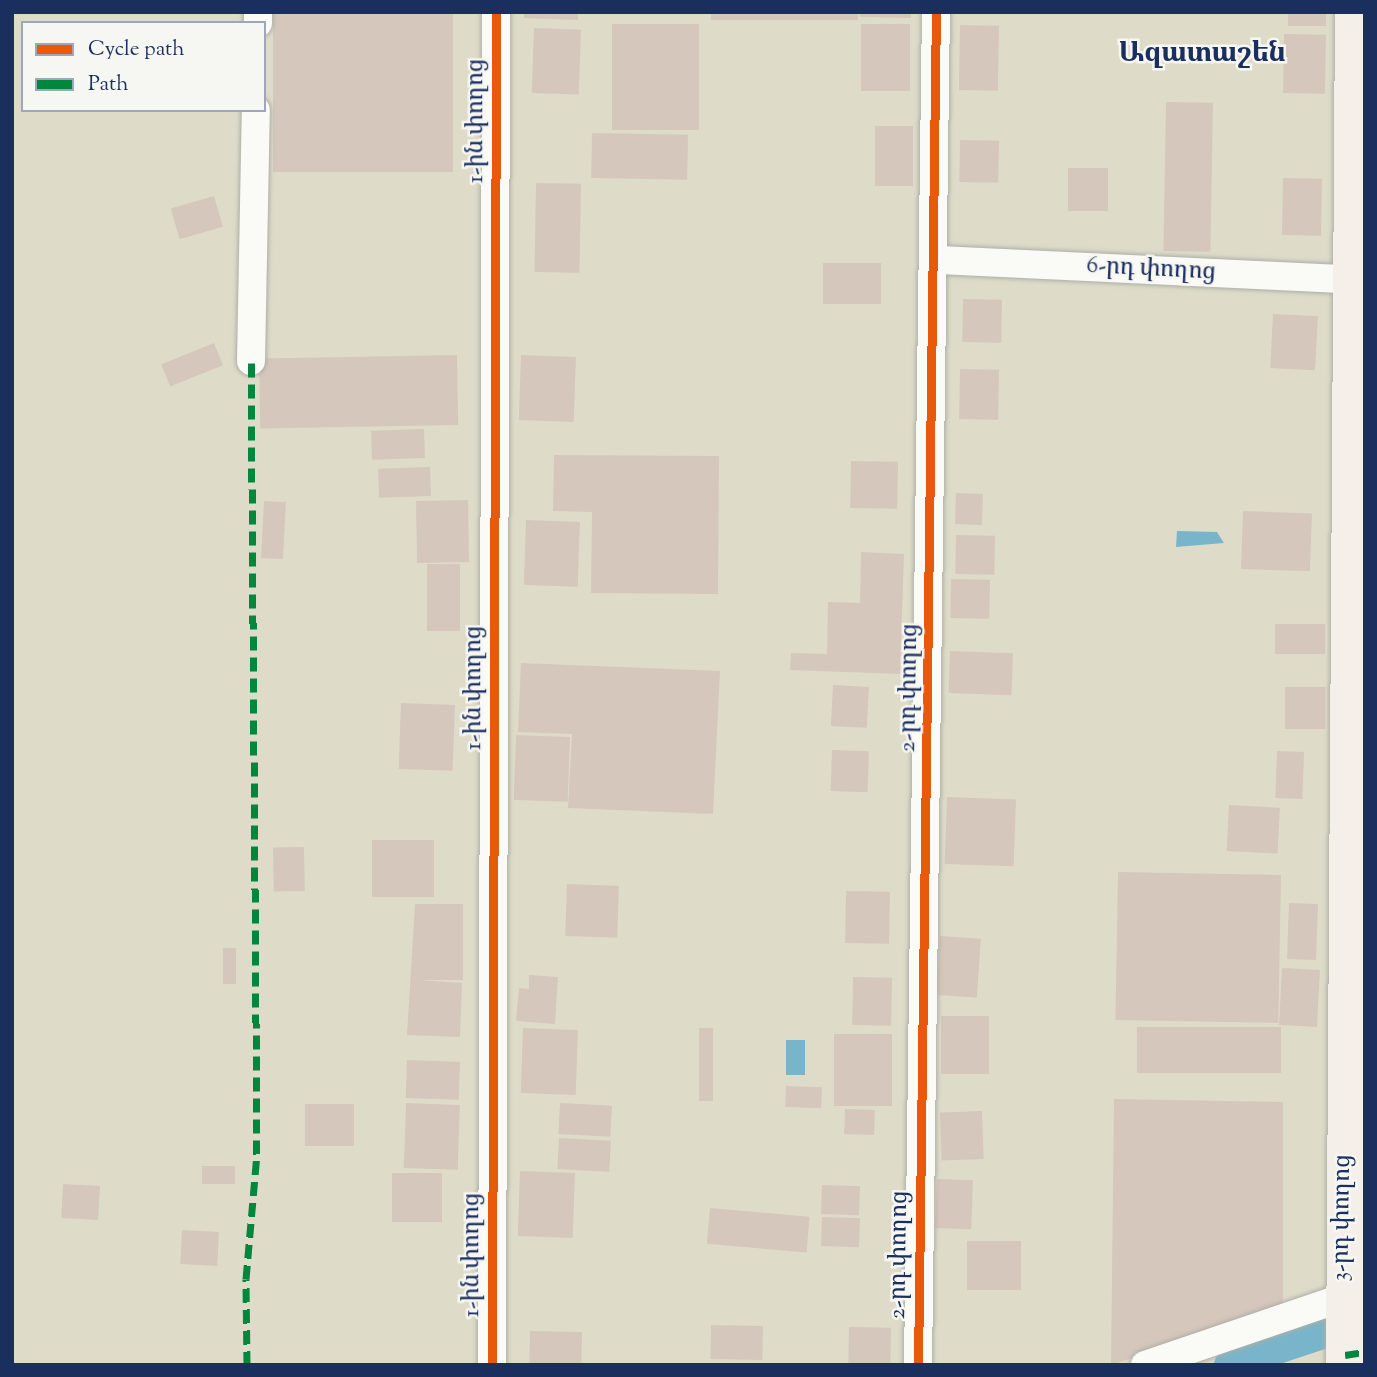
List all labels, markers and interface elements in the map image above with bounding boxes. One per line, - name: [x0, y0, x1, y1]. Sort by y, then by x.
- legend: [21, 21, 266, 112]
- text: Cycle path: [88, 35, 185, 65]
- district label: Ազատաշեն: [1118, 37, 1286, 71]
- street label: 1-ին փողոց: [463, 59, 491, 183]
- text: Path: [88, 70, 129, 100]
- street label: 6-րդ փողոց: [1086, 252, 1216, 288]
- street label: 2-րդ փողոց: [894, 623, 926, 753]
- street label: 1-ին փողոց: [461, 626, 489, 750]
- street label: 3-րդ փողոց: [1327, 1154, 1359, 1282]
- street label: 2-րդ փողոց: [884, 1190, 916, 1320]
- street label: 1-ին փողոց: [459, 1193, 487, 1317]

